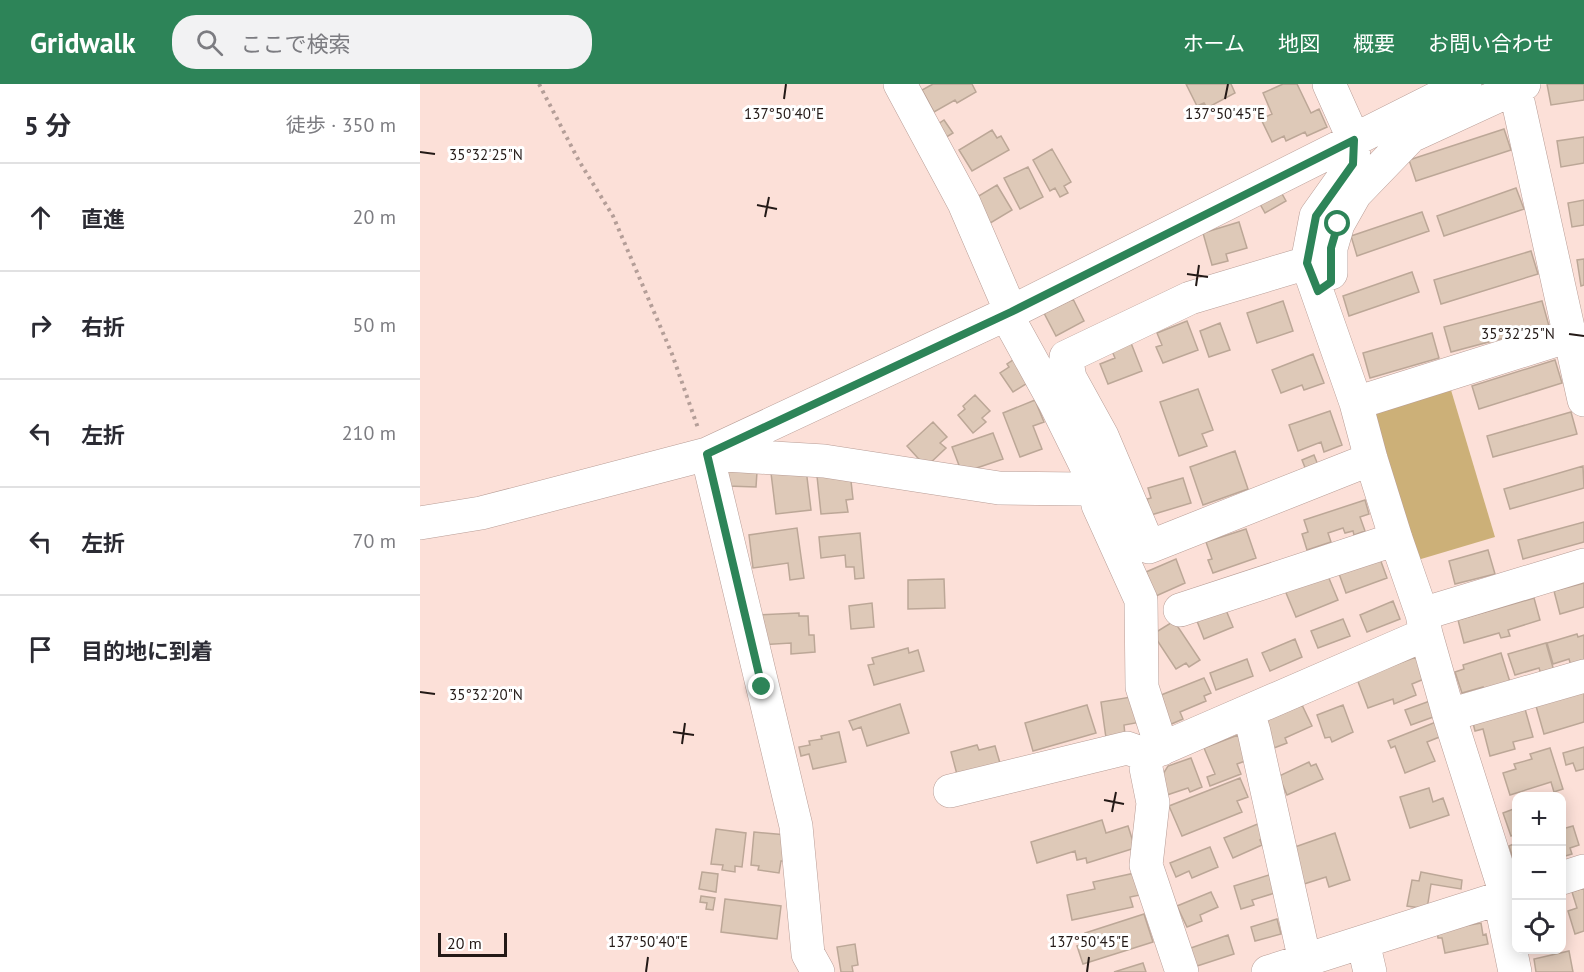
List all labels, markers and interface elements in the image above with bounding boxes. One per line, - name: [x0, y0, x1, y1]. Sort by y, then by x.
- search box: [172, 15, 592, 69]
- text: Gridwalk: [30, 24, 136, 61]
- icon: search: [193, 26, 226, 59]
- text: ここで検索: [241, 30, 351, 58]
- text: ホーム: [1183, 30, 1245, 57]
- text: 地図: [1278, 30, 1320, 57]
- text: 概要: [1353, 30, 1395, 57]
- text: お問い合わせ: [1428, 30, 1554, 57]
- text: 137°50'40"E: [744, 104, 824, 123]
- text: 137°50'45"E: [1185, 104, 1265, 123]
- text: 5 分: [24, 109, 71, 142]
- text: 徒歩 · 350 m: [286, 112, 396, 138]
- text: 35°32'25"N: [449, 145, 523, 164]
- icon: ahead: [24, 201, 57, 234]
- text: 20 m: [353, 204, 396, 230]
- text: 直進: [81, 205, 125, 233]
- route start: [1324, 210, 1350, 236]
- icon: right: [24, 309, 57, 342]
- text: 50 m: [353, 312, 396, 338]
- text: 右折: [81, 313, 125, 341]
- text: 35°32'25"N: [1481, 324, 1555, 343]
- icon: left: [24, 417, 57, 450]
- text: 210 m: [342, 420, 396, 446]
- text: 左折: [81, 421, 125, 449]
- icon: left: [24, 525, 57, 558]
- text: 70 m: [353, 528, 396, 554]
- text: 左折: [81, 529, 125, 557]
- icon: arrive: [24, 633, 57, 666]
- text: 目的地に到着: [81, 637, 213, 665]
- route end: [748, 673, 774, 699]
- text: 35°32'20"N: [449, 685, 523, 704]
- map controls: [1512, 792, 1566, 954]
- button: +: [1512, 792, 1566, 846]
- button: −: [1512, 846, 1566, 900]
- button: locate: [1512, 900, 1566, 954]
- scale bar: [438, 930, 507, 958]
- text: 137°50'40"E: [608, 932, 688, 951]
- text: 137°50'45"E: [1049, 932, 1129, 951]
- text: 20 m: [447, 933, 482, 953]

